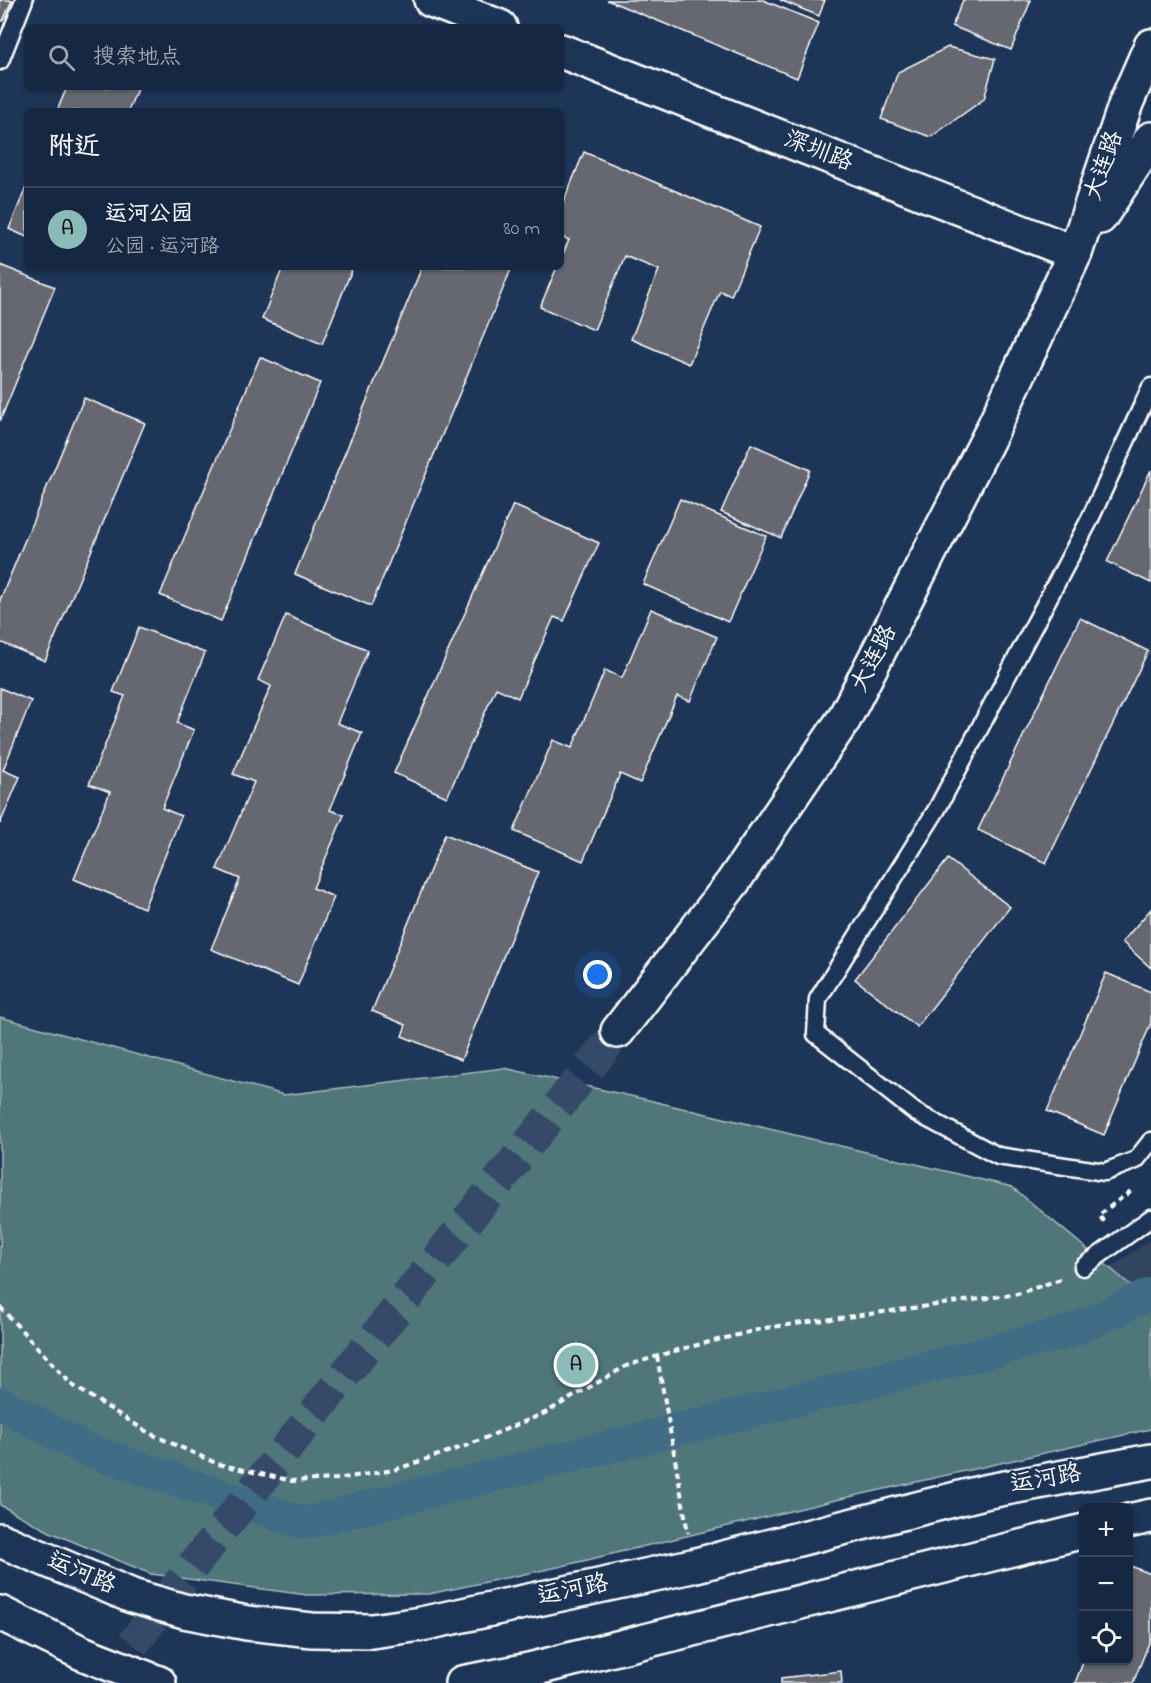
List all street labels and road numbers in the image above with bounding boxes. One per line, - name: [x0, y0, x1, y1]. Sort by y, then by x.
- street label: 深圳路: [778, 123, 858, 181]
- street label: 大连路: [1077, 126, 1133, 206]
- street label: 大连路: [843, 619, 907, 699]
- street label: 运河路: [1008, 1457, 1084, 1503]
- street label: 运河路: [41, 1544, 121, 1604]
- street label: 运河路: [534, 1566, 612, 1616]

